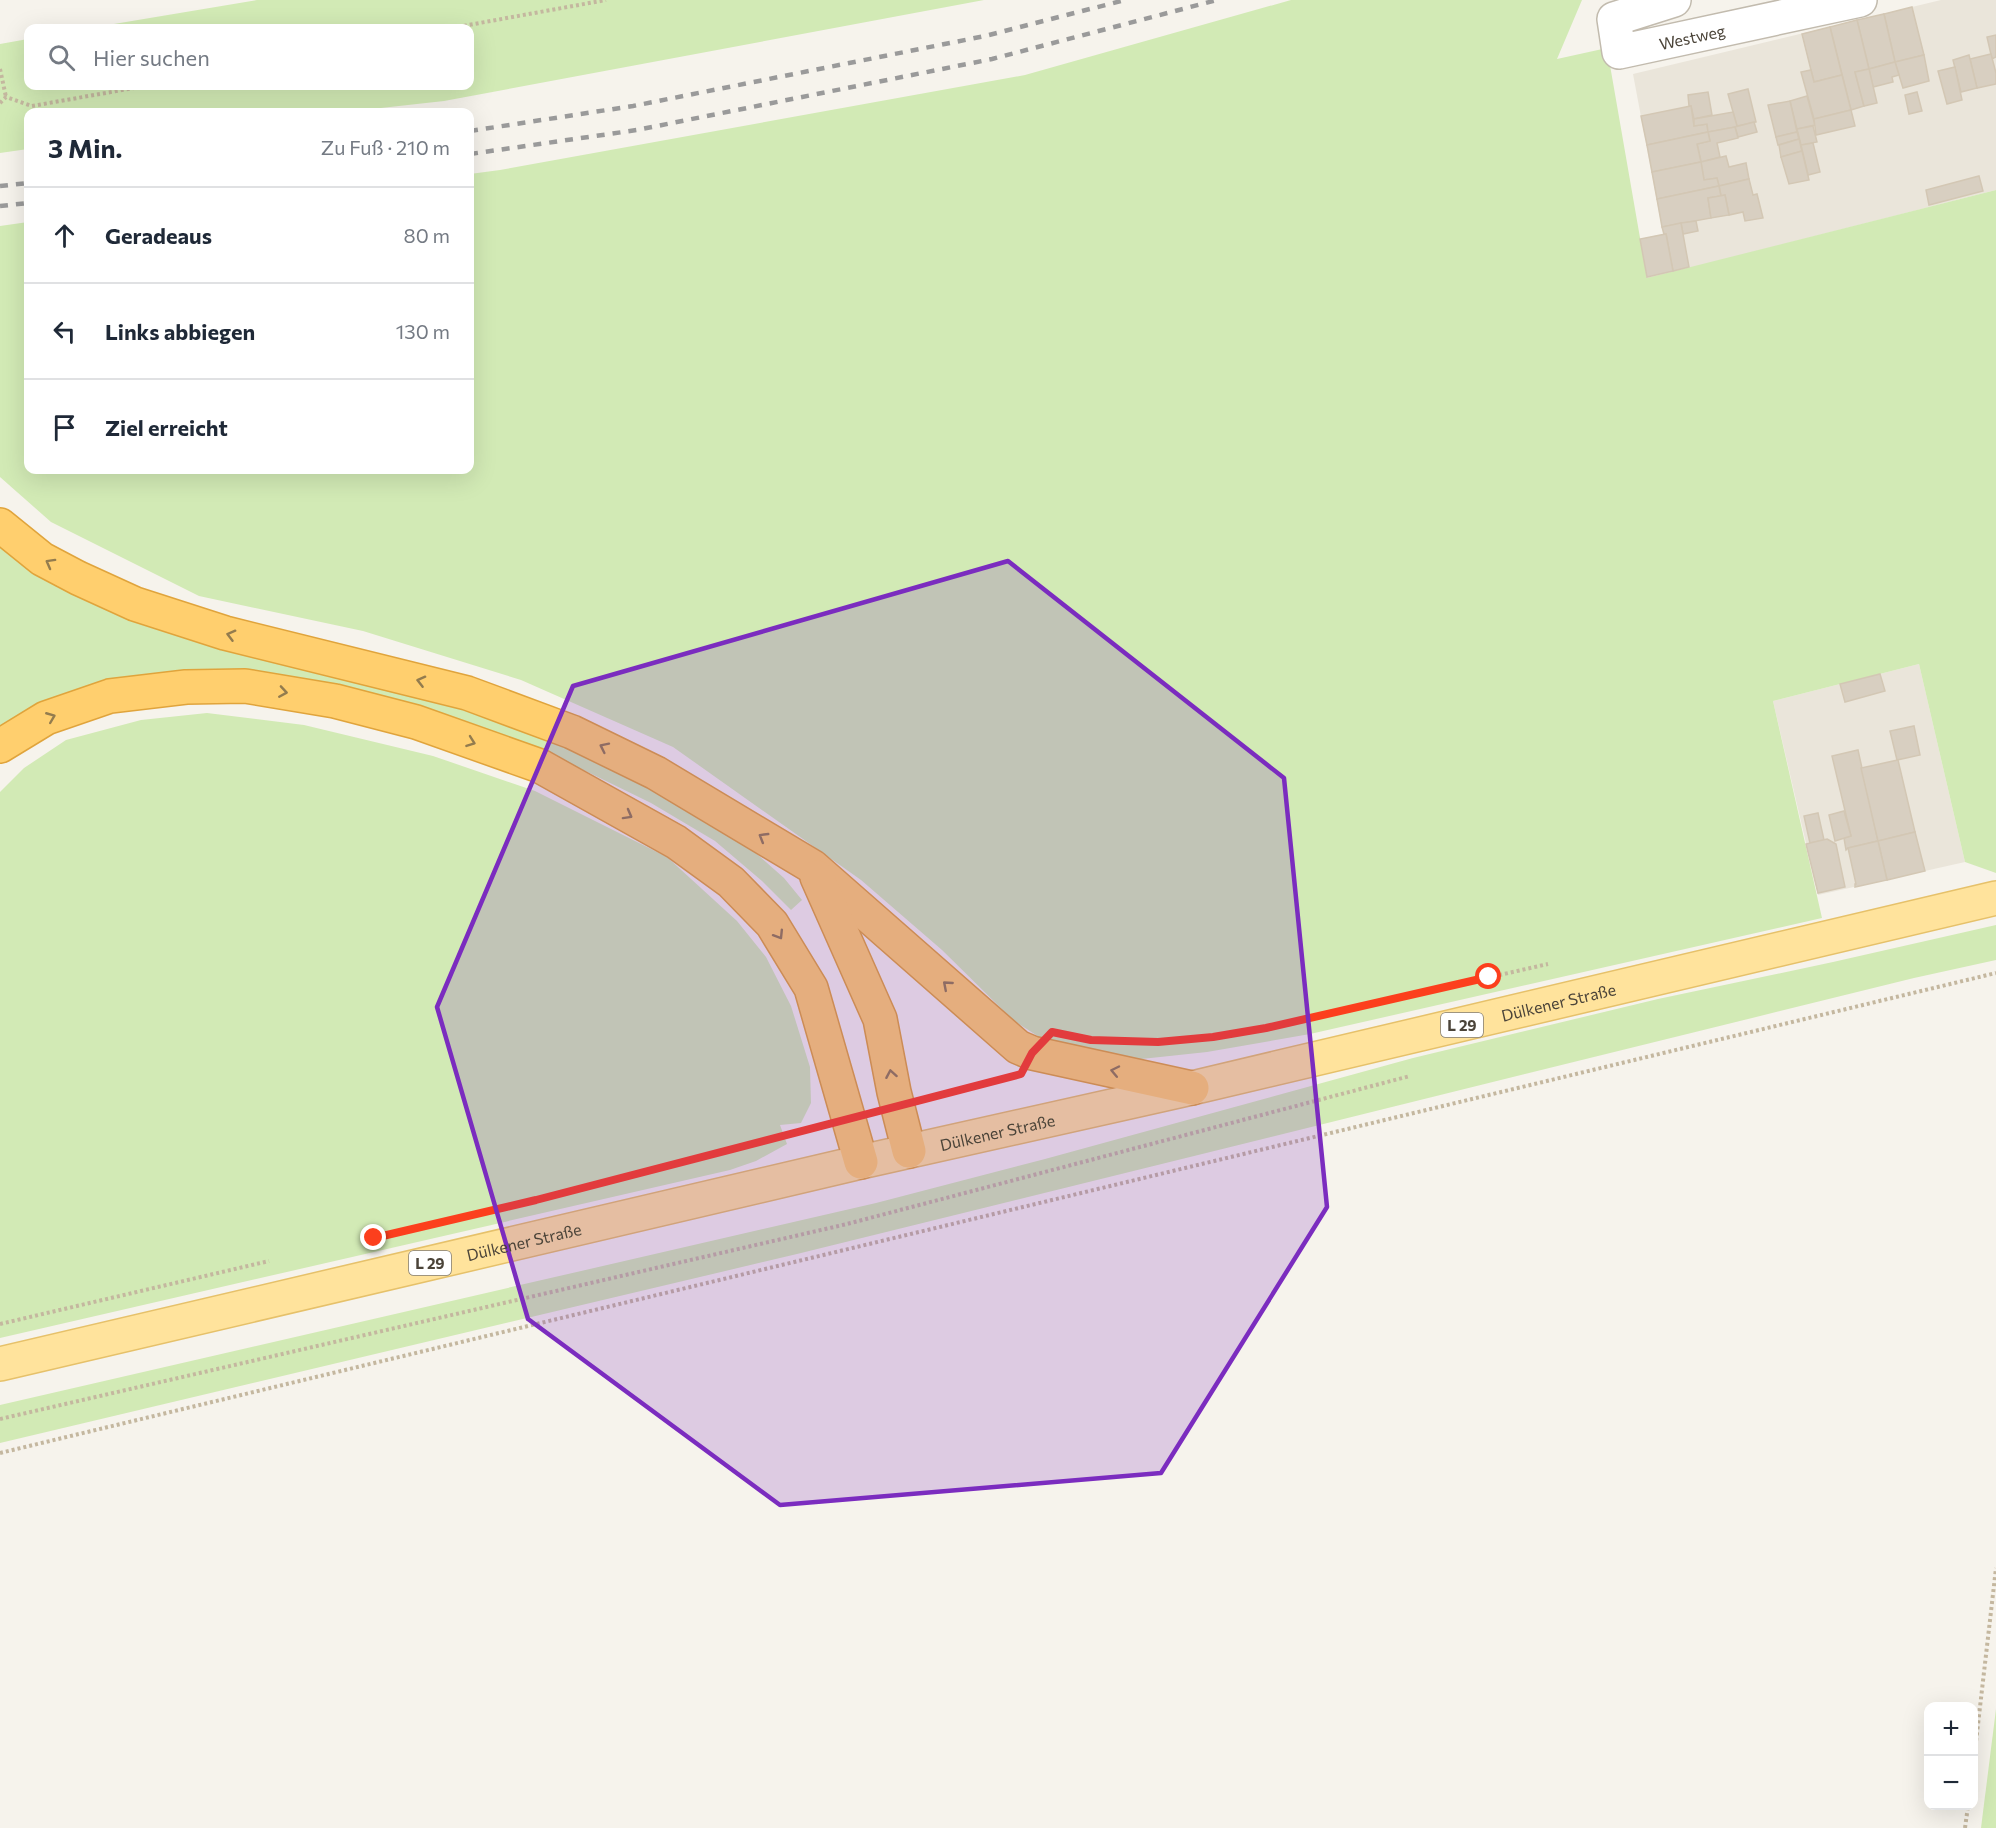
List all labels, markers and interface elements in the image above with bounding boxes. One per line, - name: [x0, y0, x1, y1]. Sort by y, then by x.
- street label: Westweg: [1657, 20, 1727, 53]
- search box: [24, 24, 474, 90]
- icon: search: [45, 41, 78, 74]
- text: Hier suchen: [93, 44, 210, 71]
- text: 3 Min.: [48, 132, 122, 163]
- text: Zu Fuß · 210 m: [321, 135, 450, 159]
- icon: ahead: [48, 219, 81, 252]
- text: Geradeaus: [105, 222, 212, 249]
- text: 80 m: [404, 223, 450, 247]
- icon: left: [48, 315, 81, 348]
- text: Links abbiegen: [105, 318, 255, 345]
- text: 130 m: [396, 319, 450, 343]
- icon: arrive: [48, 411, 81, 444]
- text: Ziel erreicht: [105, 414, 228, 441]
- one-way arrow: [46, 559, 57, 570]
- one-way arrow: [227, 629, 237, 642]
- one-way arrow: [416, 676, 426, 689]
- one-way arrow: [278, 685, 288, 698]
- one-way arrow: [44, 712, 55, 724]
- one-way arrow: [465, 734, 476, 747]
- one-way arrow: [599, 743, 610, 755]
- one-way arrow: [622, 808, 632, 819]
- one-way arrow: [759, 833, 769, 844]
- one-way arrow: [771, 929, 783, 939]
- route start: [1475, 963, 1501, 989]
- street label: Dülkener Straße: [1499, 979, 1618, 1024]
- one-way arrow: [943, 981, 953, 992]
- road number: L 29: [1441, 1013, 1483, 1037]
- one-way arrow: [1110, 1066, 1120, 1079]
- one-way arrow: [885, 1069, 897, 1078]
- street label: Dülkener Straße: [938, 1109, 1057, 1154]
- street label: Dülkener Straße: [465, 1218, 583, 1264]
- route end: [360, 1224, 386, 1250]
- road number: L 29: [409, 1251, 451, 1275]
- map controls: [1924, 1702, 1978, 1810]
- button: +: [1924, 1702, 1978, 1756]
- button: −: [1924, 1756, 1978, 1810]

